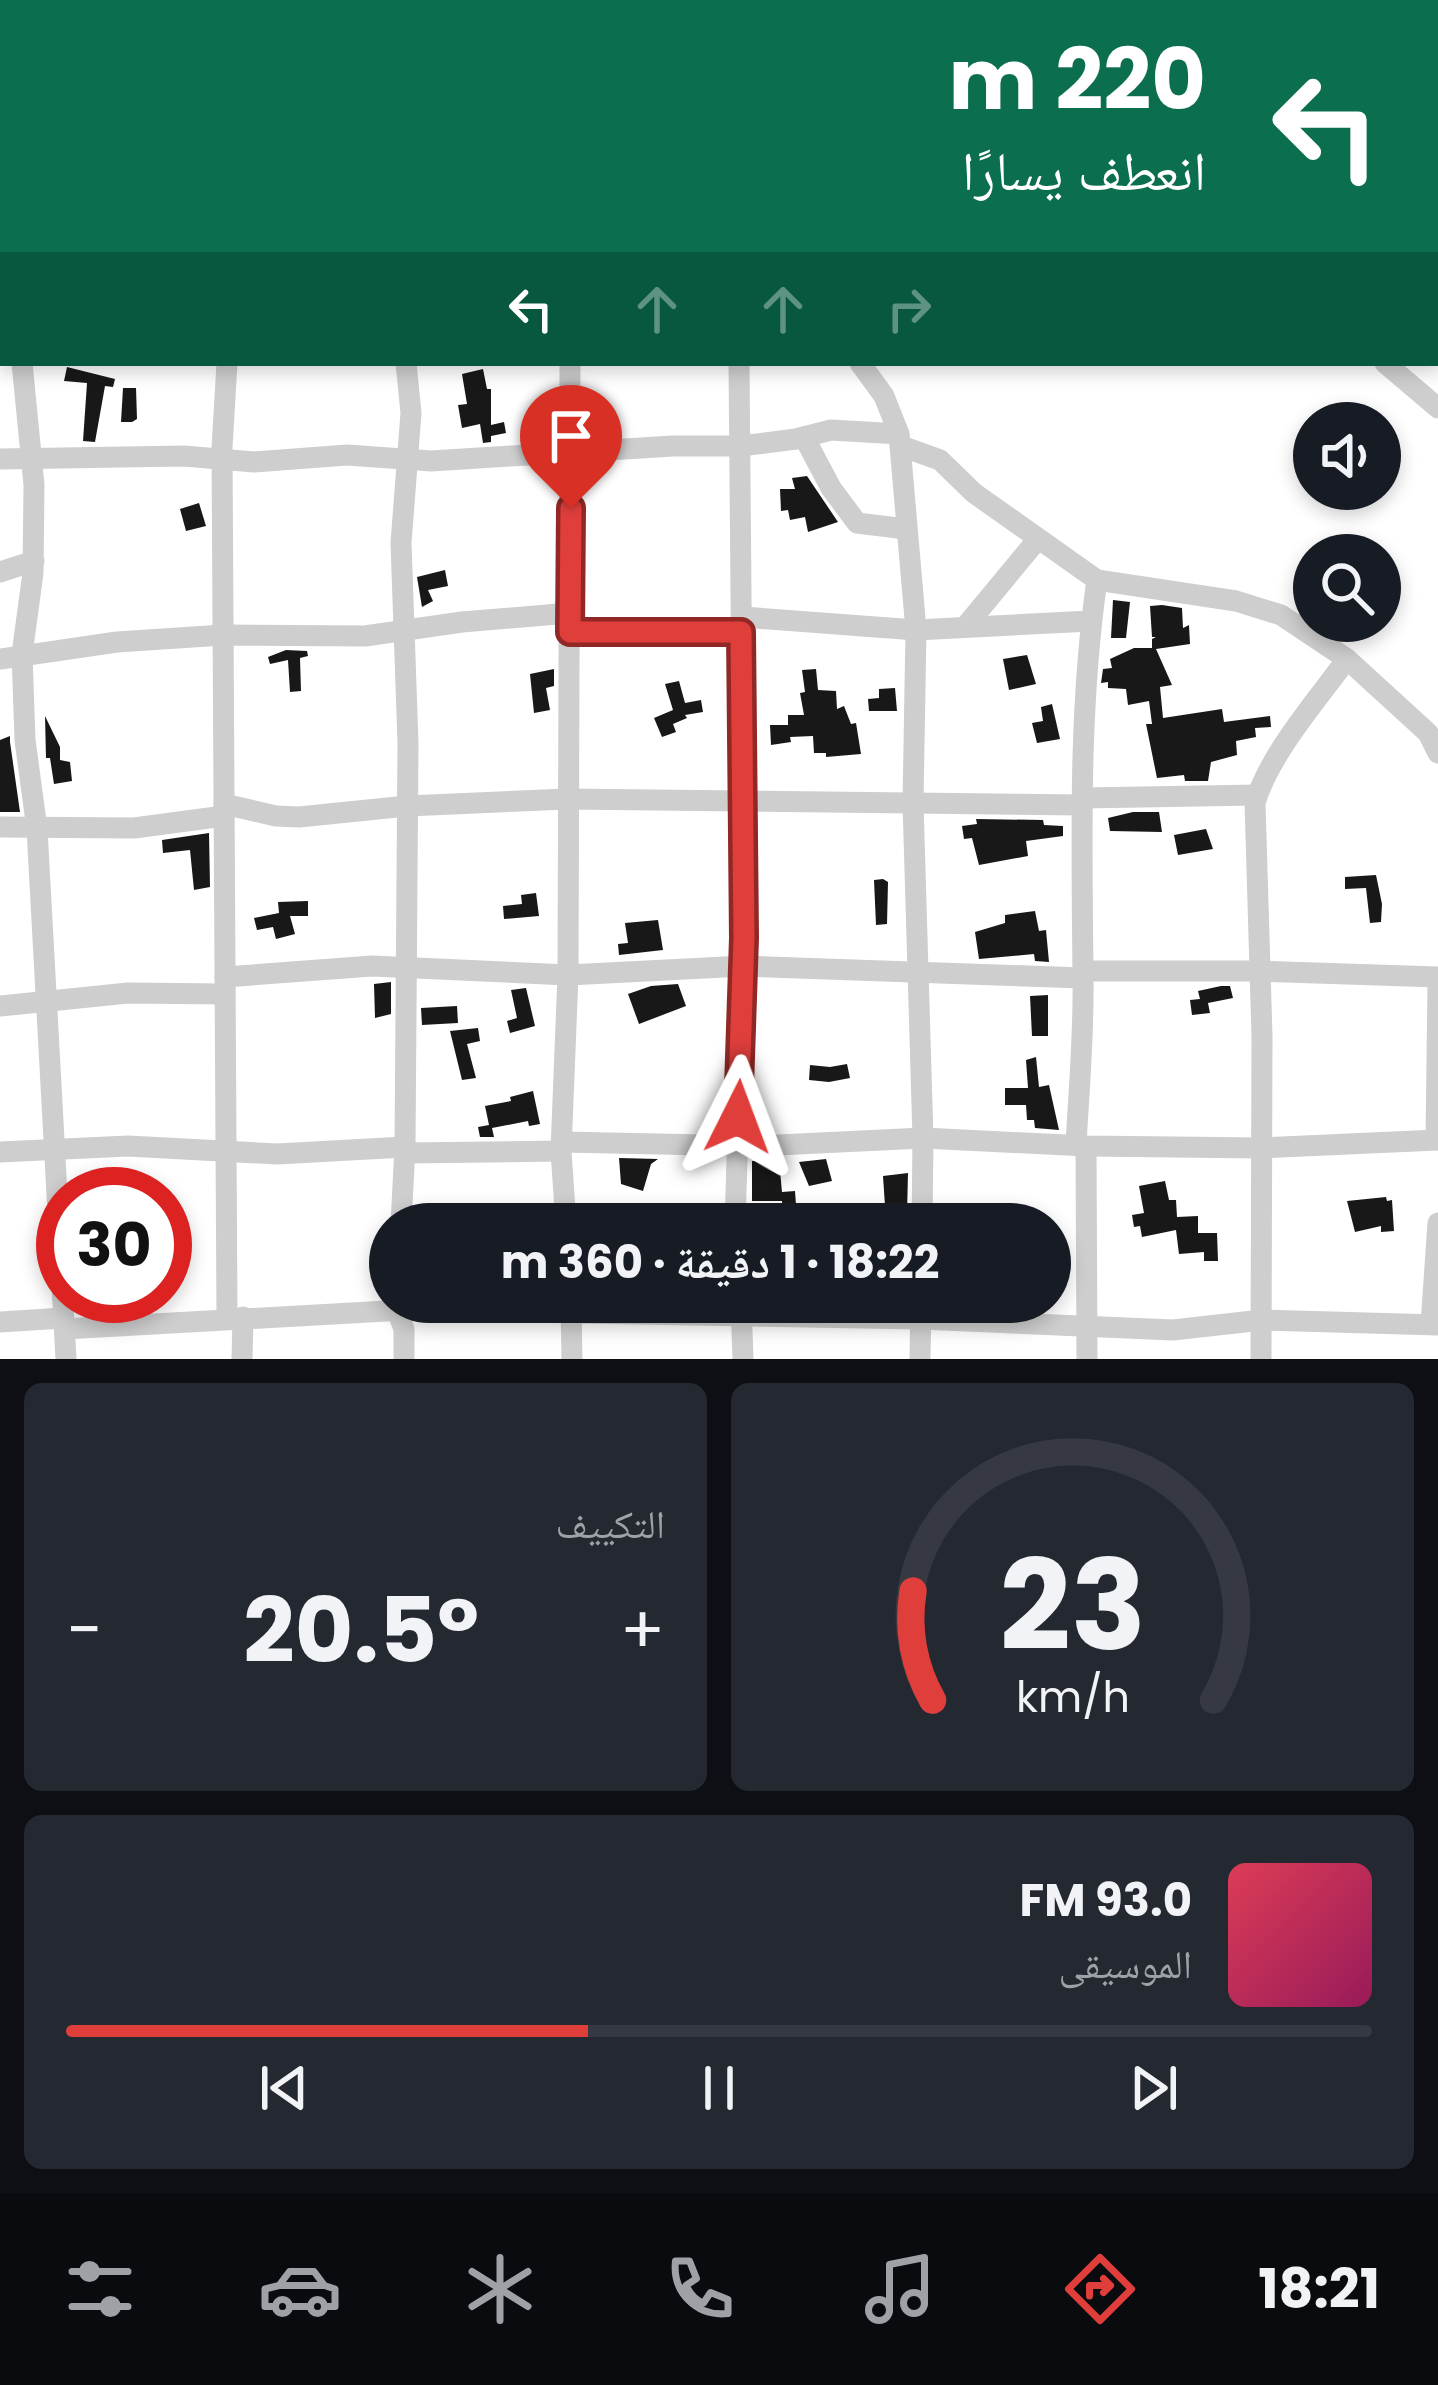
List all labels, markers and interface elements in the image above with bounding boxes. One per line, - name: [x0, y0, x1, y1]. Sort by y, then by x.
- text: 220 m: [949, 21, 1206, 138]
- icon: left: [1248, 48, 1404, 204]
- text: انعطف يسارًا: [962, 133, 1206, 209]
- icon: left: [498, 276, 564, 342]
- icon: ahead: [624, 276, 690, 342]
- icon: ahead: [750, 276, 816, 342]
- icon: right: [876, 276, 942, 342]
- pin: [520, 385, 622, 508]
- map controls: [1293, 402, 1401, 642]
- button: sound: [1293, 402, 1401, 510]
- icon: arrive: [538, 403, 604, 469]
- button: search: [1293, 534, 1401, 642]
- position arrow: [675, 1054, 801, 1180]
- speed limit sign: 30: [36, 1167, 192, 1323]
- text: 18:22 · 1 دقيقة · 360 m: [501, 1231, 939, 1294]
- text: التكييف: [556, 1497, 665, 1552]
- text: 23: [999, 1518, 1146, 1693]
- text: 20.5°: [243, 1567, 479, 1694]
- text: −: [66, 1584, 102, 1676]
- text: +: [620, 1584, 665, 1676]
- text: km/h: [1015, 1667, 1130, 1727]
- text: 93.0 FM: [1020, 1869, 1192, 1932]
- text: الموسيقى: [1059, 1937, 1192, 1992]
- icon: previous: [251, 2055, 317, 2121]
- icon: pause: [686, 2055, 752, 2121]
- icon: next: [1121, 2055, 1187, 2121]
- icon: filters: [58, 2247, 142, 2331]
- icon: car: [258, 2247, 342, 2331]
- icon: climate: [458, 2247, 542, 2331]
- icon: phone: [658, 2247, 742, 2331]
- icon: music: [858, 2247, 942, 2331]
- icon: directions: [1058, 2247, 1142, 2331]
- text: 18:21: [1258, 2251, 1380, 2327]

